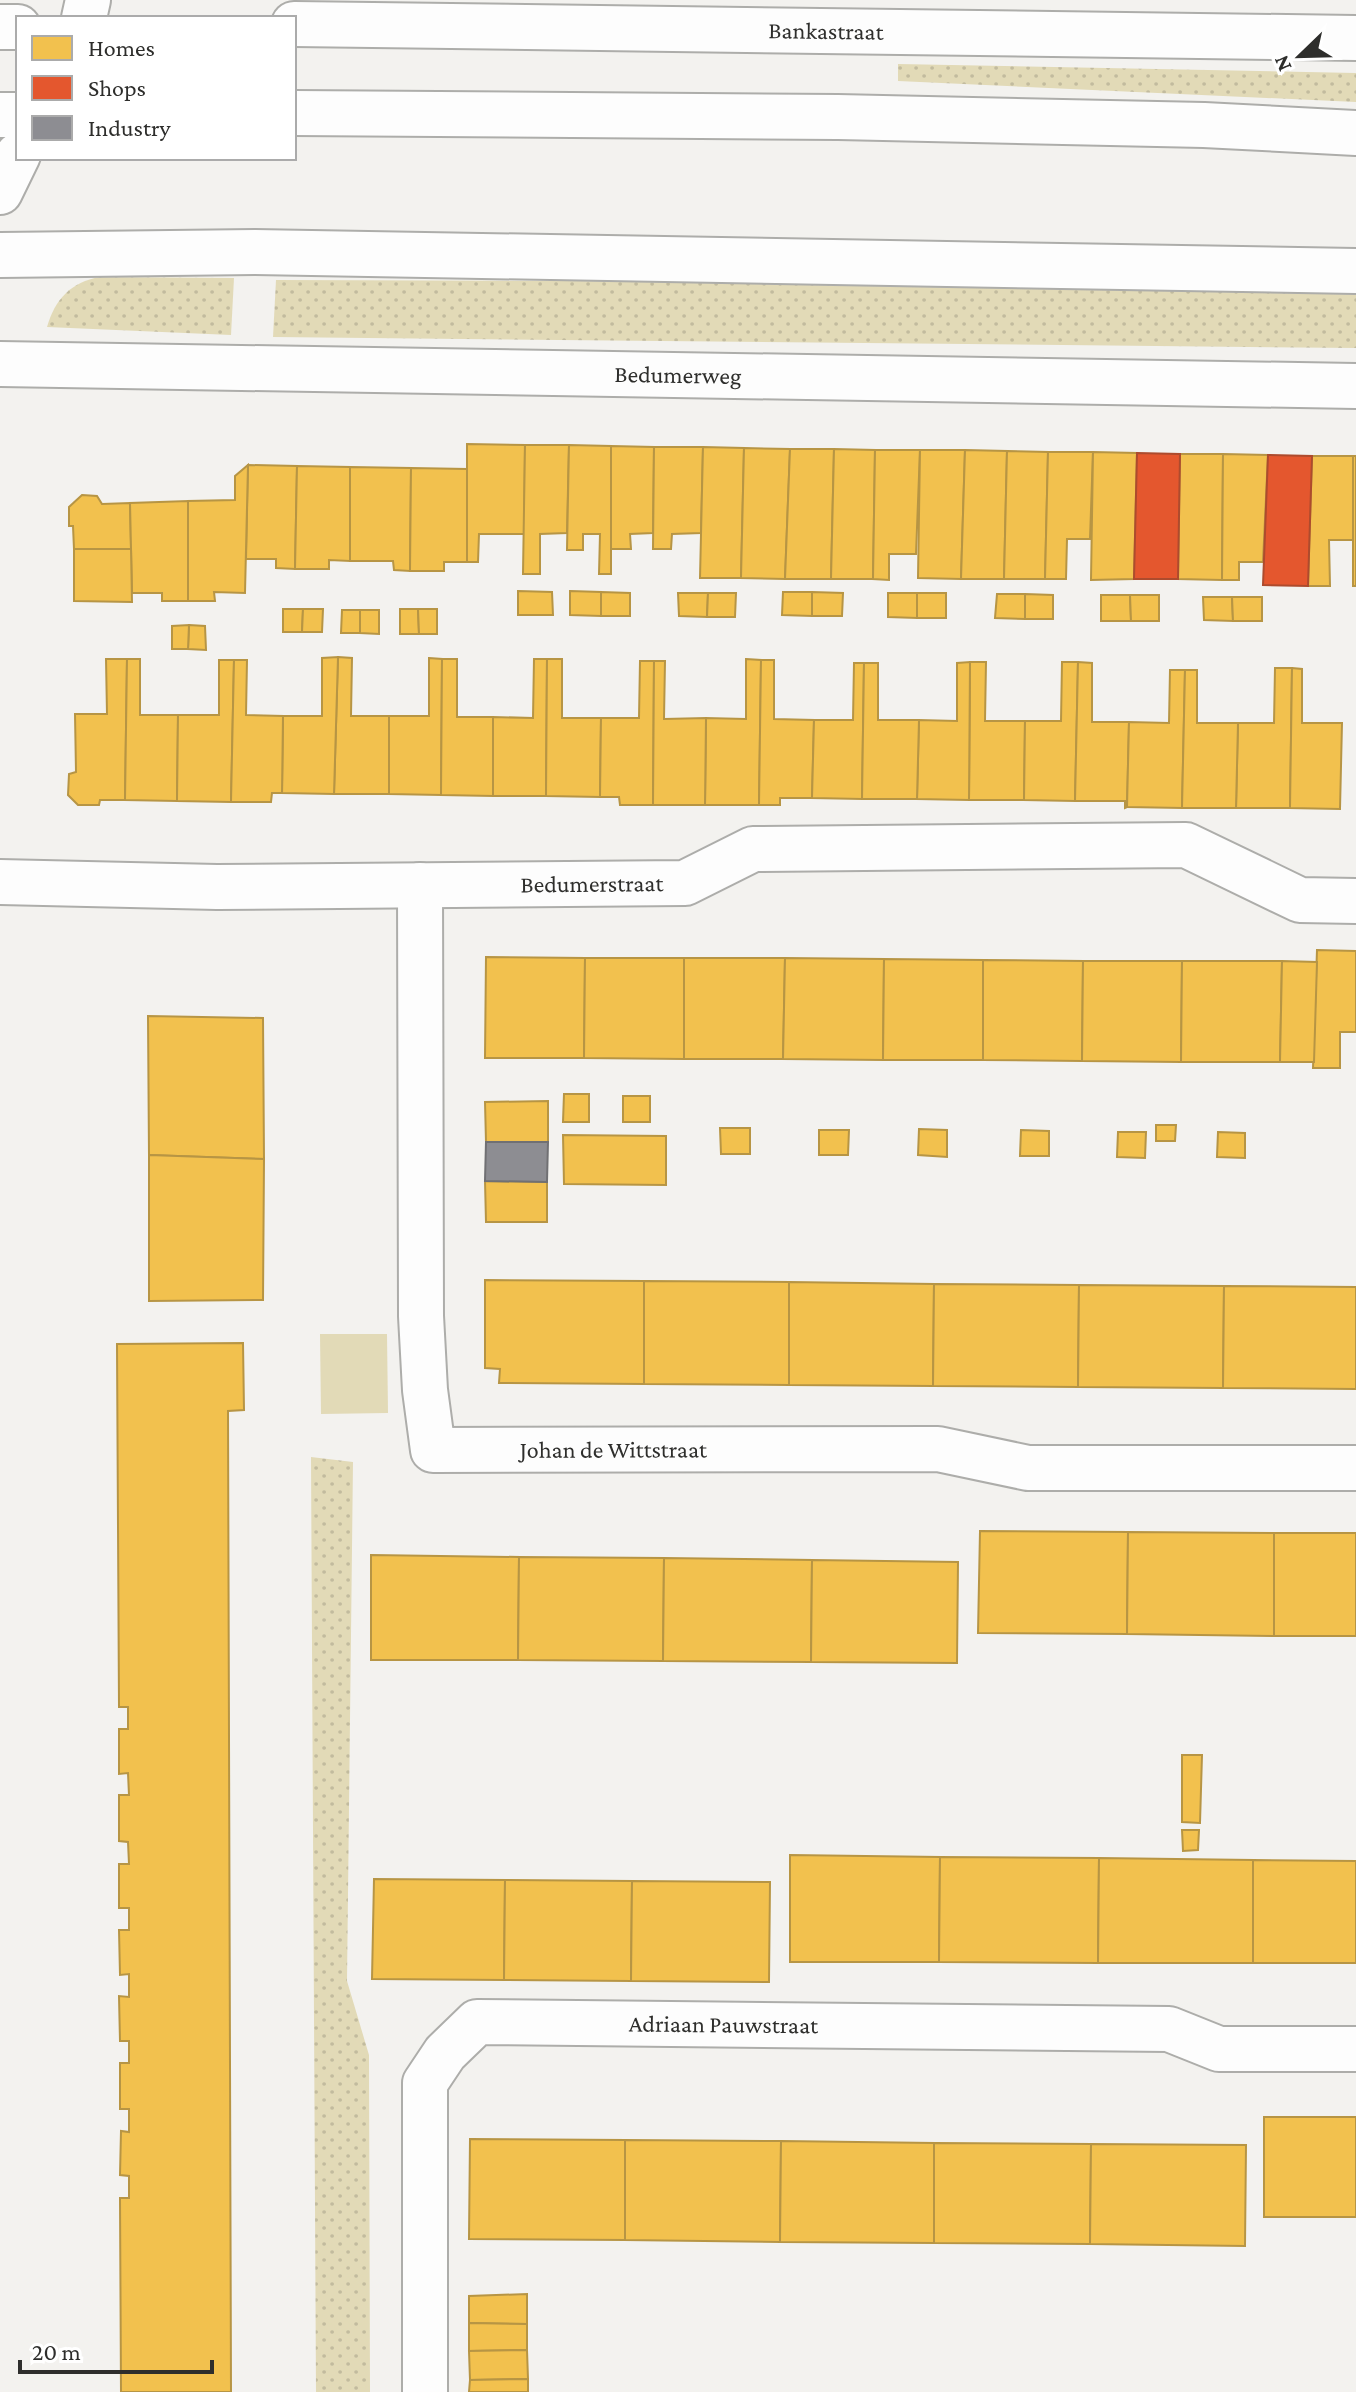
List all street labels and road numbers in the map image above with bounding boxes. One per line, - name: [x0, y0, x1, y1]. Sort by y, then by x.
- street label: Bankastraat: [768, 16, 885, 45]
- street label: Bedumerweg: [614, 360, 742, 389]
- street label: Bedumerstraat: [520, 869, 665, 897]
- street label: Johan de Wittstraat: [518, 1435, 708, 1463]
- street label: Adriaan Pauwstraat: [629, 2010, 819, 2038]

